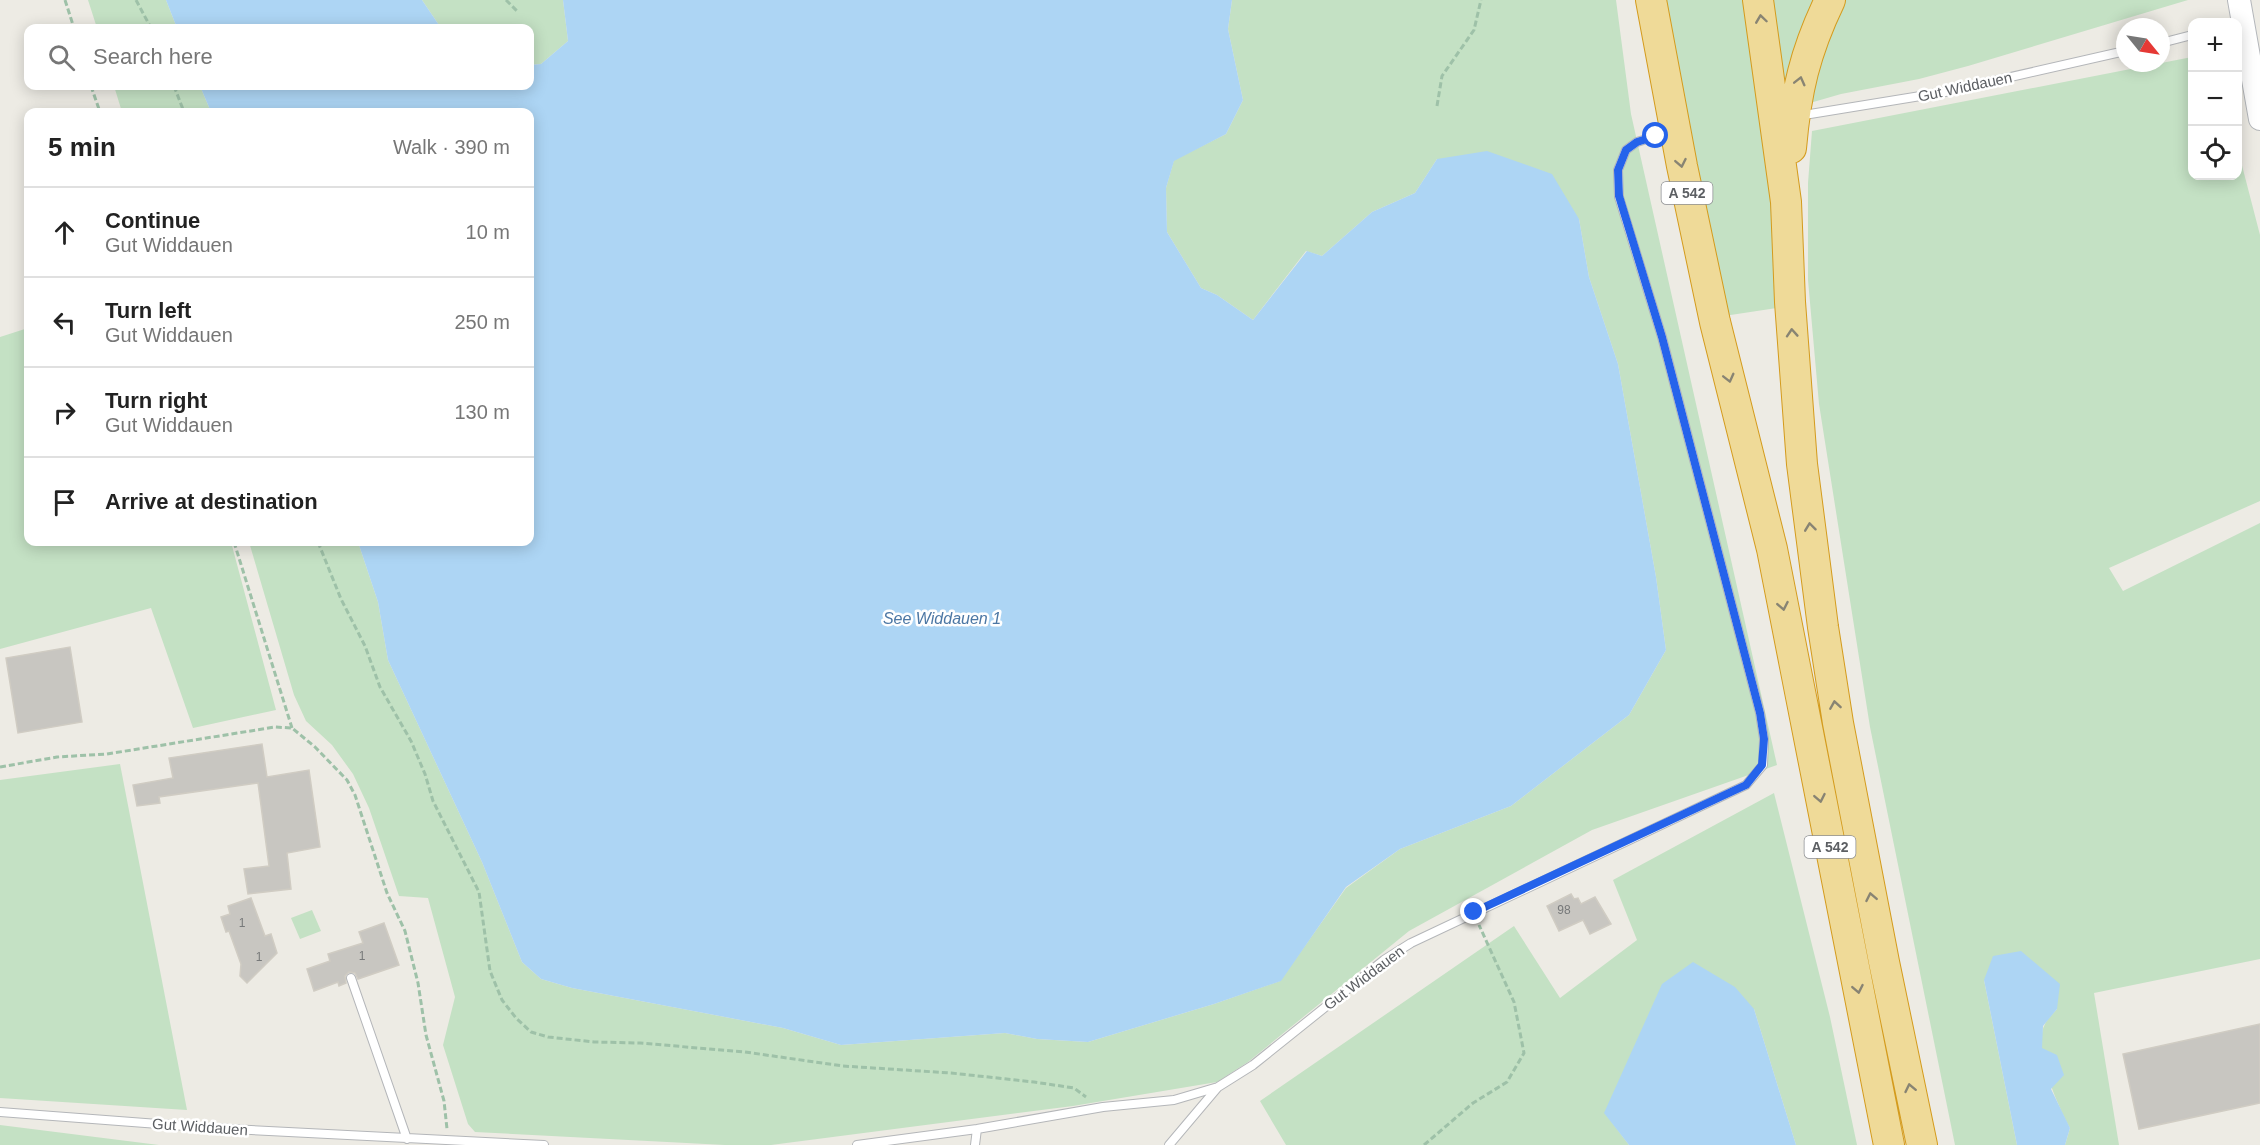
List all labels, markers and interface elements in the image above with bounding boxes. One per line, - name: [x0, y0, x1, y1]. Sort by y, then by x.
- one-way arrow: [1755, 14, 1767, 23]
- north arrow: [2116, 18, 2170, 72]
- map controls: [2188, 18, 2242, 180]
- button: +: [2188, 18, 2242, 72]
- search box: [24, 24, 534, 90]
- icon: search: [45, 41, 78, 74]
- text: Search here: [93, 44, 213, 69]
- street label: Gut Widdauen: [1916, 68, 2014, 105]
- button: −: [2188, 72, 2242, 126]
- one-way arrow: [1792, 76, 1805, 86]
- route start: [1642, 122, 1668, 148]
- button: locate: [2188, 126, 2242, 180]
- text: 5 min: [48, 132, 116, 162]
- text: Walk · 390 m: [393, 136, 510, 158]
- one-way arrow: [1674, 158, 1687, 168]
- road number: A 542: [1662, 182, 1712, 204]
- text: Continue: [105, 208, 200, 233]
- icon: ahead: [48, 216, 81, 249]
- text: 10 m: [466, 221, 510, 243]
- text: Gut Widdauen: [105, 234, 233, 256]
- text: Turn left: [105, 298, 191, 323]
- icon: left: [48, 306, 81, 339]
- text: 250 m: [454, 311, 510, 333]
- text: Gut Widdauen: [105, 324, 233, 346]
- one-way arrow: [1786, 329, 1799, 338]
- one-way arrow: [1722, 373, 1735, 383]
- text: Turn right: [105, 388, 207, 413]
- icon: right: [48, 396, 81, 429]
- text: 130 m: [454, 401, 510, 423]
- text: Gut Widdauen: [105, 414, 233, 436]
- icon: arrive: [48, 486, 81, 519]
- text: Arrive at destination: [105, 489, 318, 514]
- one-way arrow: [1805, 523, 1817, 532]
- one-way arrow: [1776, 601, 1789, 611]
- water label: See Widdauen 1: [883, 610, 1001, 627]
- one-way arrow: [1829, 701, 1842, 711]
- one-way arrow: [1813, 792, 1826, 802]
- road number: A 542: [1804, 836, 1856, 858]
- one-way arrow: [1865, 892, 1878, 902]
- route end: [1460, 898, 1486, 924]
- house number: 98: [1557, 903, 1571, 917]
- house number: 1: [239, 916, 246, 930]
- street label: Gut Widdauen: [1320, 942, 1407, 1013]
- house number: 1: [359, 949, 366, 963]
- house number: 1: [256, 950, 263, 964]
- one-way arrow: [1851, 984, 1864, 994]
- one-way arrow: [1904, 1083, 1917, 1093]
- street label: Gut Widdauen: [152, 1115, 248, 1138]

